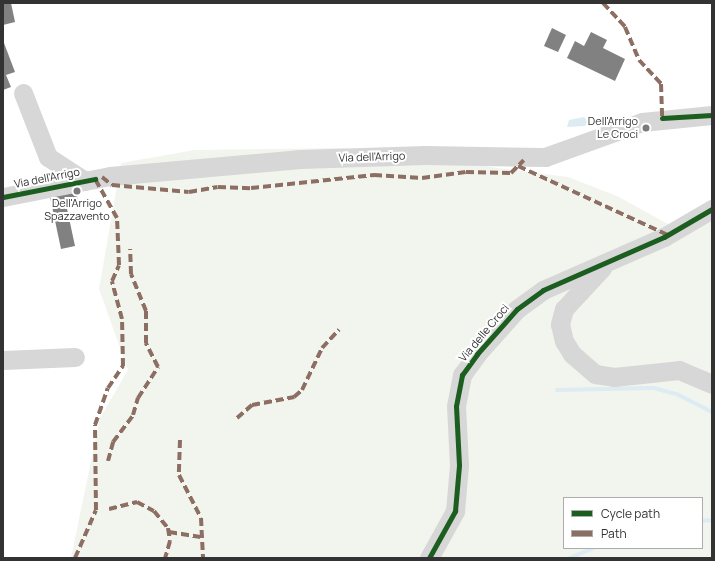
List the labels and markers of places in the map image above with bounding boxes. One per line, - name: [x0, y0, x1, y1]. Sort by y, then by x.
- place label: Dell'Arrigo Le Croci: [588, 115, 638, 141]
- marker: Dell'Arrigo Le Croci: [641, 123, 651, 133]
- marker: Dell'Arrigo Spazzavento: [72, 186, 82, 196]
- place label: Dell'Arrigo Spazzavento: [44, 197, 110, 223]

